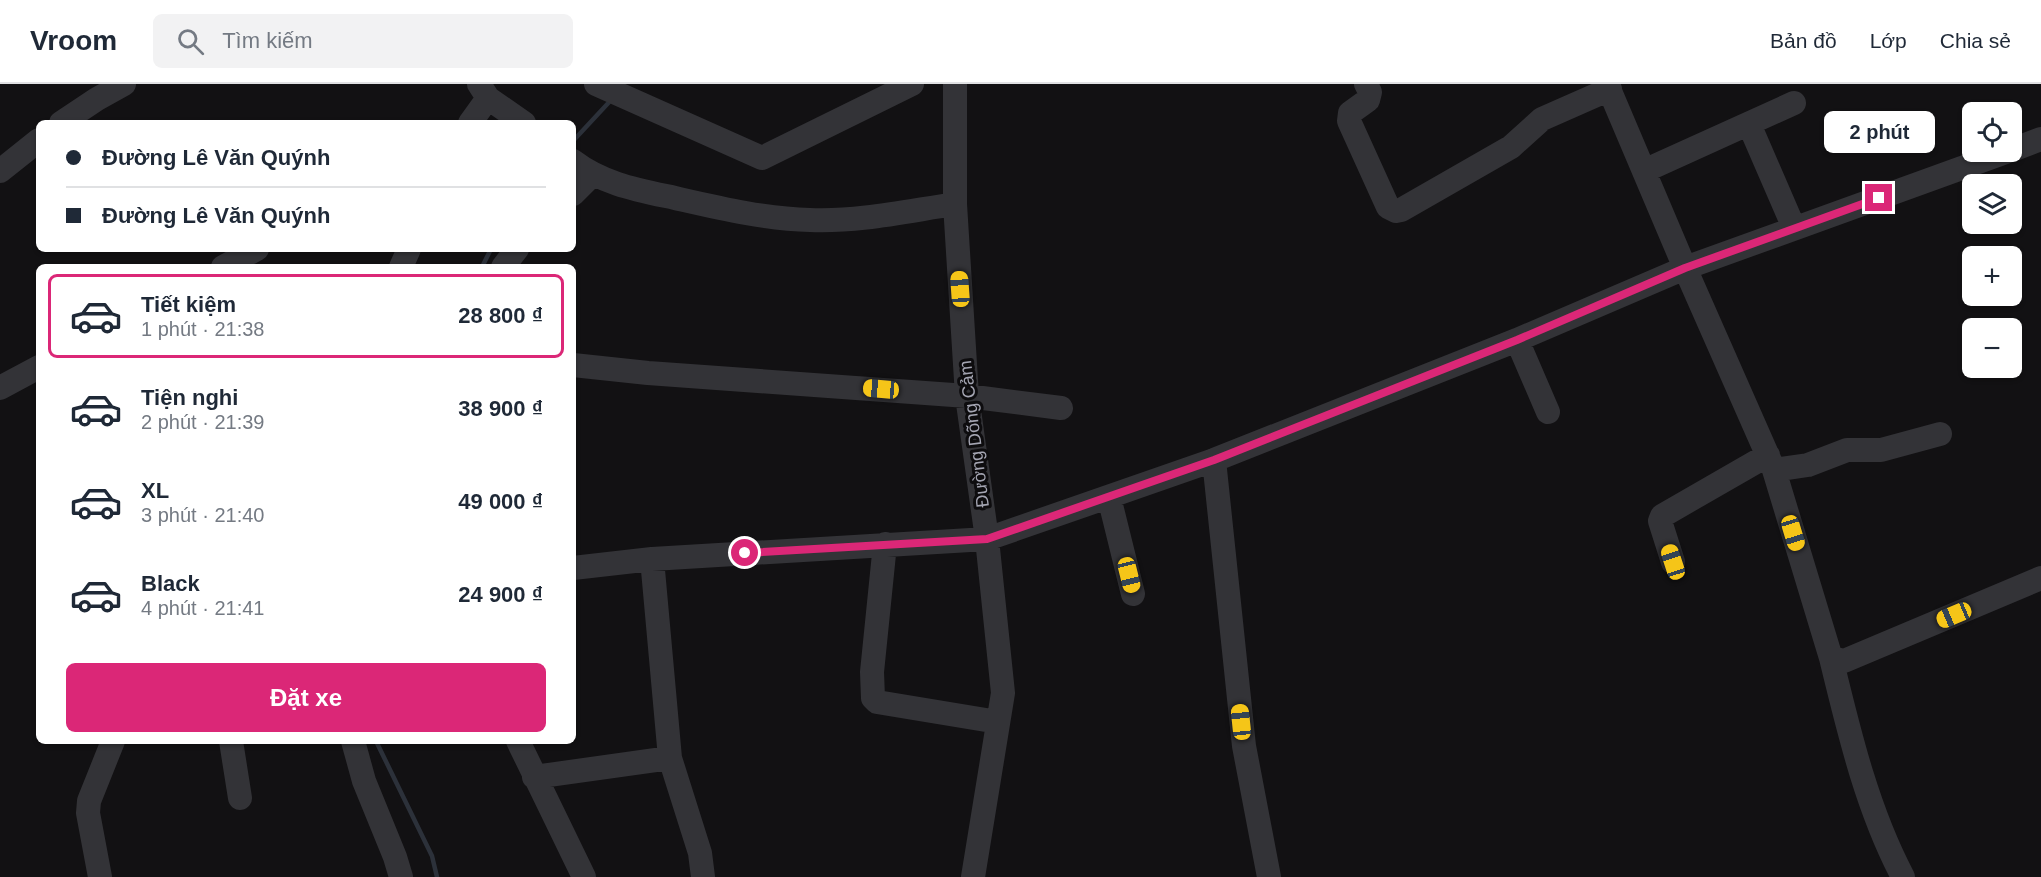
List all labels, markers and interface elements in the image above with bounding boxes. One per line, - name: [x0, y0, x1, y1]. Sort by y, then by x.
- search box: [153, 14, 573, 68]
- text: Vroom: [30, 25, 117, 56]
- icon: search: [174, 25, 207, 58]
- text: Tìm kiếm: [222, 28, 313, 53]
- text: Bản đồ: [1770, 29, 1837, 52]
- text: Lớp: [1870, 29, 1907, 52]
- text: Chia sẻ: [1940, 29, 2011, 52]
- map controls: [1962, 102, 2022, 378]
- button: locate: [1962, 102, 2022, 162]
- callout: 2 phút: [1824, 111, 1934, 153]
- text: 2 phút: [1850, 121, 1910, 143]
- text: Đường Lê Văn Quýnh: [102, 145, 330, 170]
- button: layers: [1962, 174, 2022, 234]
- route end: [1865, 184, 1892, 211]
- text: Đường Lê Văn Quýnh: [102, 203, 330, 228]
- button: +: [1962, 246, 2022, 306]
- car: [950, 270, 970, 308]
- icon: car: [69, 289, 123, 343]
- text: Tiết kiệm: [141, 292, 236, 317]
- text: 28 800 ₫: [458, 303, 543, 328]
- text: 1 phút · 21:38: [141, 318, 264, 340]
- button: −: [1962, 318, 2022, 378]
- street label: Đường Dõng Cảm: [955, 359, 993, 509]
- car: [862, 378, 900, 400]
- icon: car: [69, 382, 123, 436]
- text: Tiện nghi: [141, 385, 238, 410]
- text: 38 900 ₫: [458, 396, 543, 421]
- text: 2 phút · 21:39: [141, 411, 264, 433]
- icon: car: [69, 475, 123, 529]
- text: XL: [141, 478, 169, 503]
- text: 49 000 ₫: [458, 489, 543, 514]
- text: 3 phút · 21:40: [141, 504, 264, 526]
- car: [1779, 513, 1807, 553]
- route start: [731, 539, 758, 566]
- car: [1659, 542, 1687, 582]
- car: [1116, 555, 1142, 595]
- icon: car: [69, 568, 123, 622]
- text: Black: [141, 571, 200, 596]
- text: 24 900 ₫: [458, 582, 543, 607]
- text: 4 phút · 21:41: [141, 597, 264, 619]
- car: [1934, 600, 1974, 630]
- button: Đặt xe: [66, 663, 546, 732]
- car: [1230, 703, 1252, 741]

